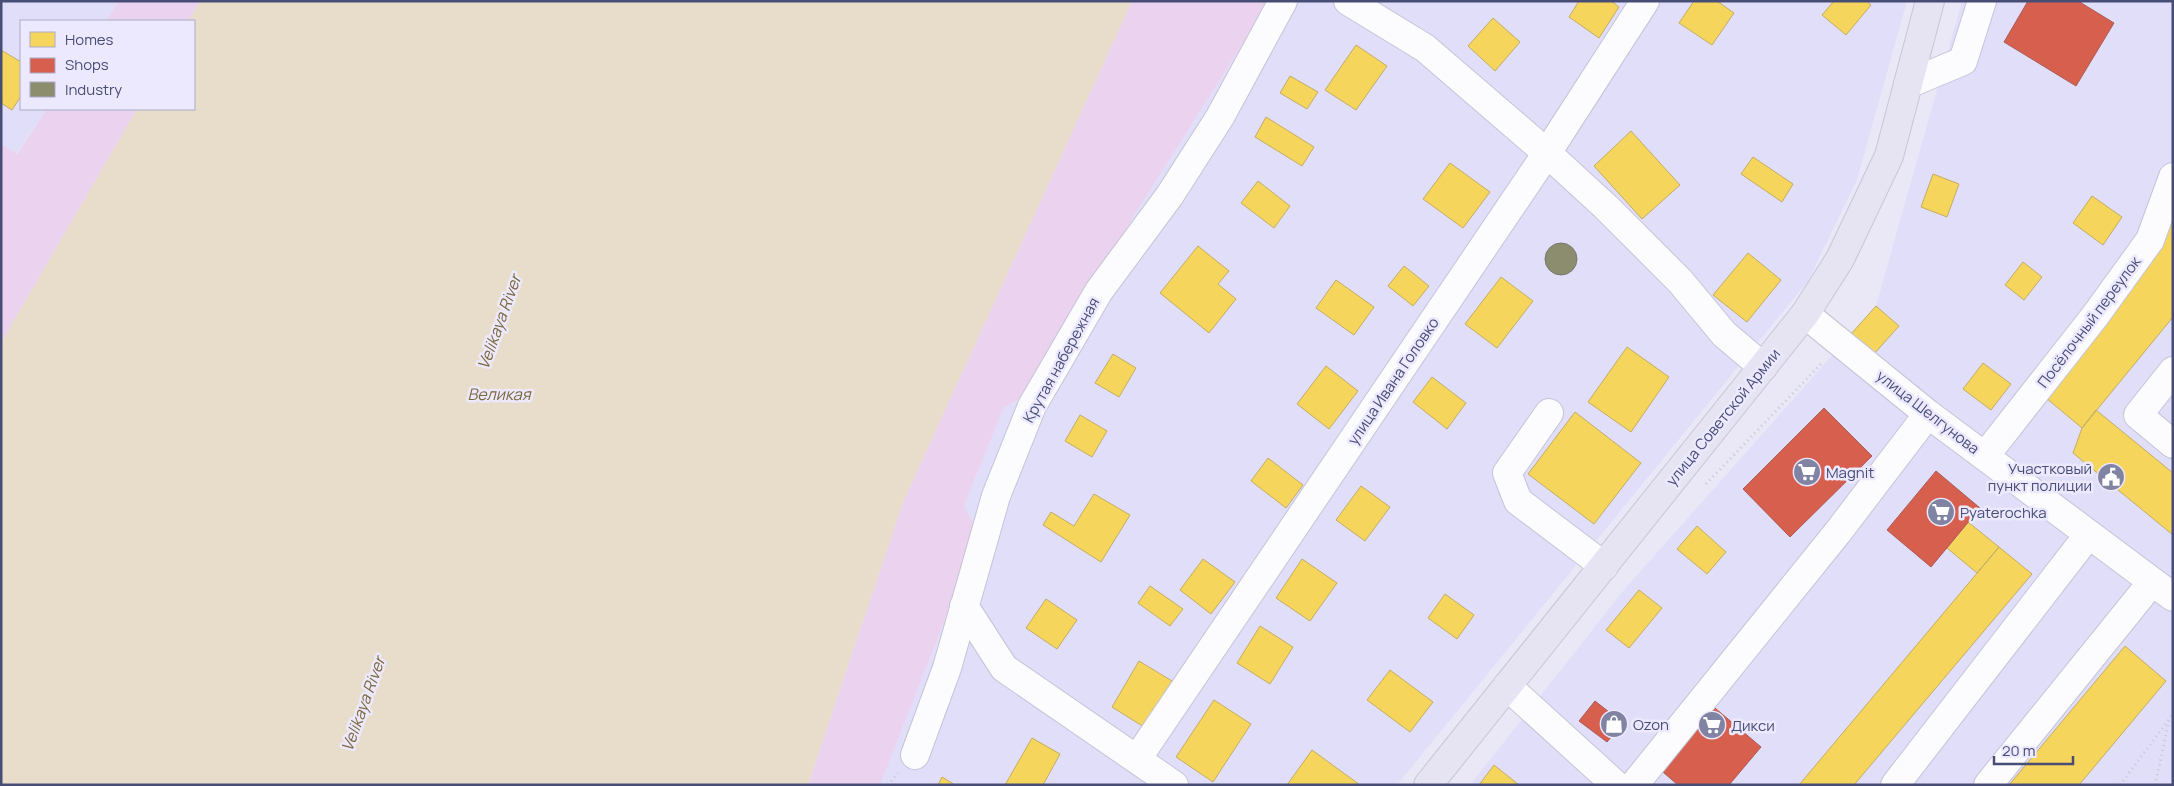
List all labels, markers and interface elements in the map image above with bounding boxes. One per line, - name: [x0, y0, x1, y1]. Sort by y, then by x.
- legend: [20, 20, 195, 110]
- text: Homes: [65, 29, 114, 50]
- text: Shops: [65, 54, 109, 75]
- text: Industry: [65, 79, 122, 100]
- street label: Посёлочный переулок: [2033, 251, 2146, 392]
- water label: Velikaya River: [472, 270, 527, 372]
- street label: Крутая набережная: [1018, 294, 1104, 426]
- street label: улица Ивана Головко: [1342, 313, 1444, 449]
- street label: улица Советской Армии: [1661, 344, 1785, 490]
- street label: улица Шелгунова: [1872, 365, 1984, 459]
- water label: Великая: [467, 383, 532, 405]
- supermarket icon: Magnit: [1792, 457, 1822, 487]
- place label: Участковый пункт полиции: [1988, 458, 2092, 496]
- place label: Magnit: [1826, 462, 1874, 483]
- public building icon: Участковый пункт полиции: [2096, 462, 2126, 492]
- supermarket icon: Pyaterochka: [1926, 497, 1956, 527]
- place label: Pyaterochka: [1960, 502, 2047, 523]
- water label: Velikaya River: [336, 652, 391, 754]
- shop icon: Ozon: [1599, 709, 1629, 739]
- supermarket icon: Дикси: [1697, 710, 1727, 740]
- place label: Ozon: [1633, 714, 1669, 735]
- place label: Дикси: [1731, 715, 1775, 736]
- scale bar: [1994, 734, 2073, 766]
- text: 20 m: [2002, 740, 2035, 761]

